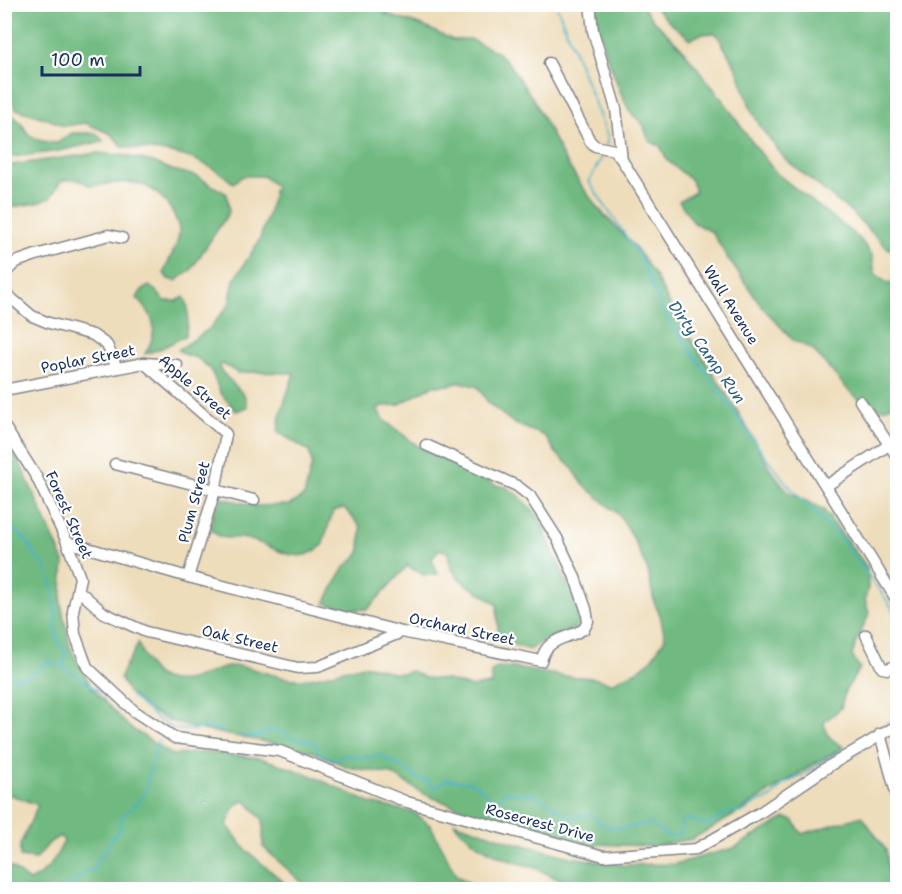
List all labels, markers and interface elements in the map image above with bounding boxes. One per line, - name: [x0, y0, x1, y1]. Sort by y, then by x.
- scale bar: [42, 39, 140, 77]
- text: 100 m: [51, 48, 105, 72]
- street label: Wall Avenue: [699, 262, 763, 348]
- water label: Dirty Camp Run: [664, 296, 750, 408]
- street label: Poplar Street: [39, 340, 137, 378]
- street label: Apple Street: [155, 350, 235, 424]
- street label: Plum Street: [174, 459, 214, 545]
- street label: Forest Street: [41, 468, 97, 562]
- street label: Orchard Street: [407, 608, 517, 650]
- street label: Oak Street: [200, 620, 280, 658]
- street label: Rosecrest Drive: [483, 799, 597, 847]

